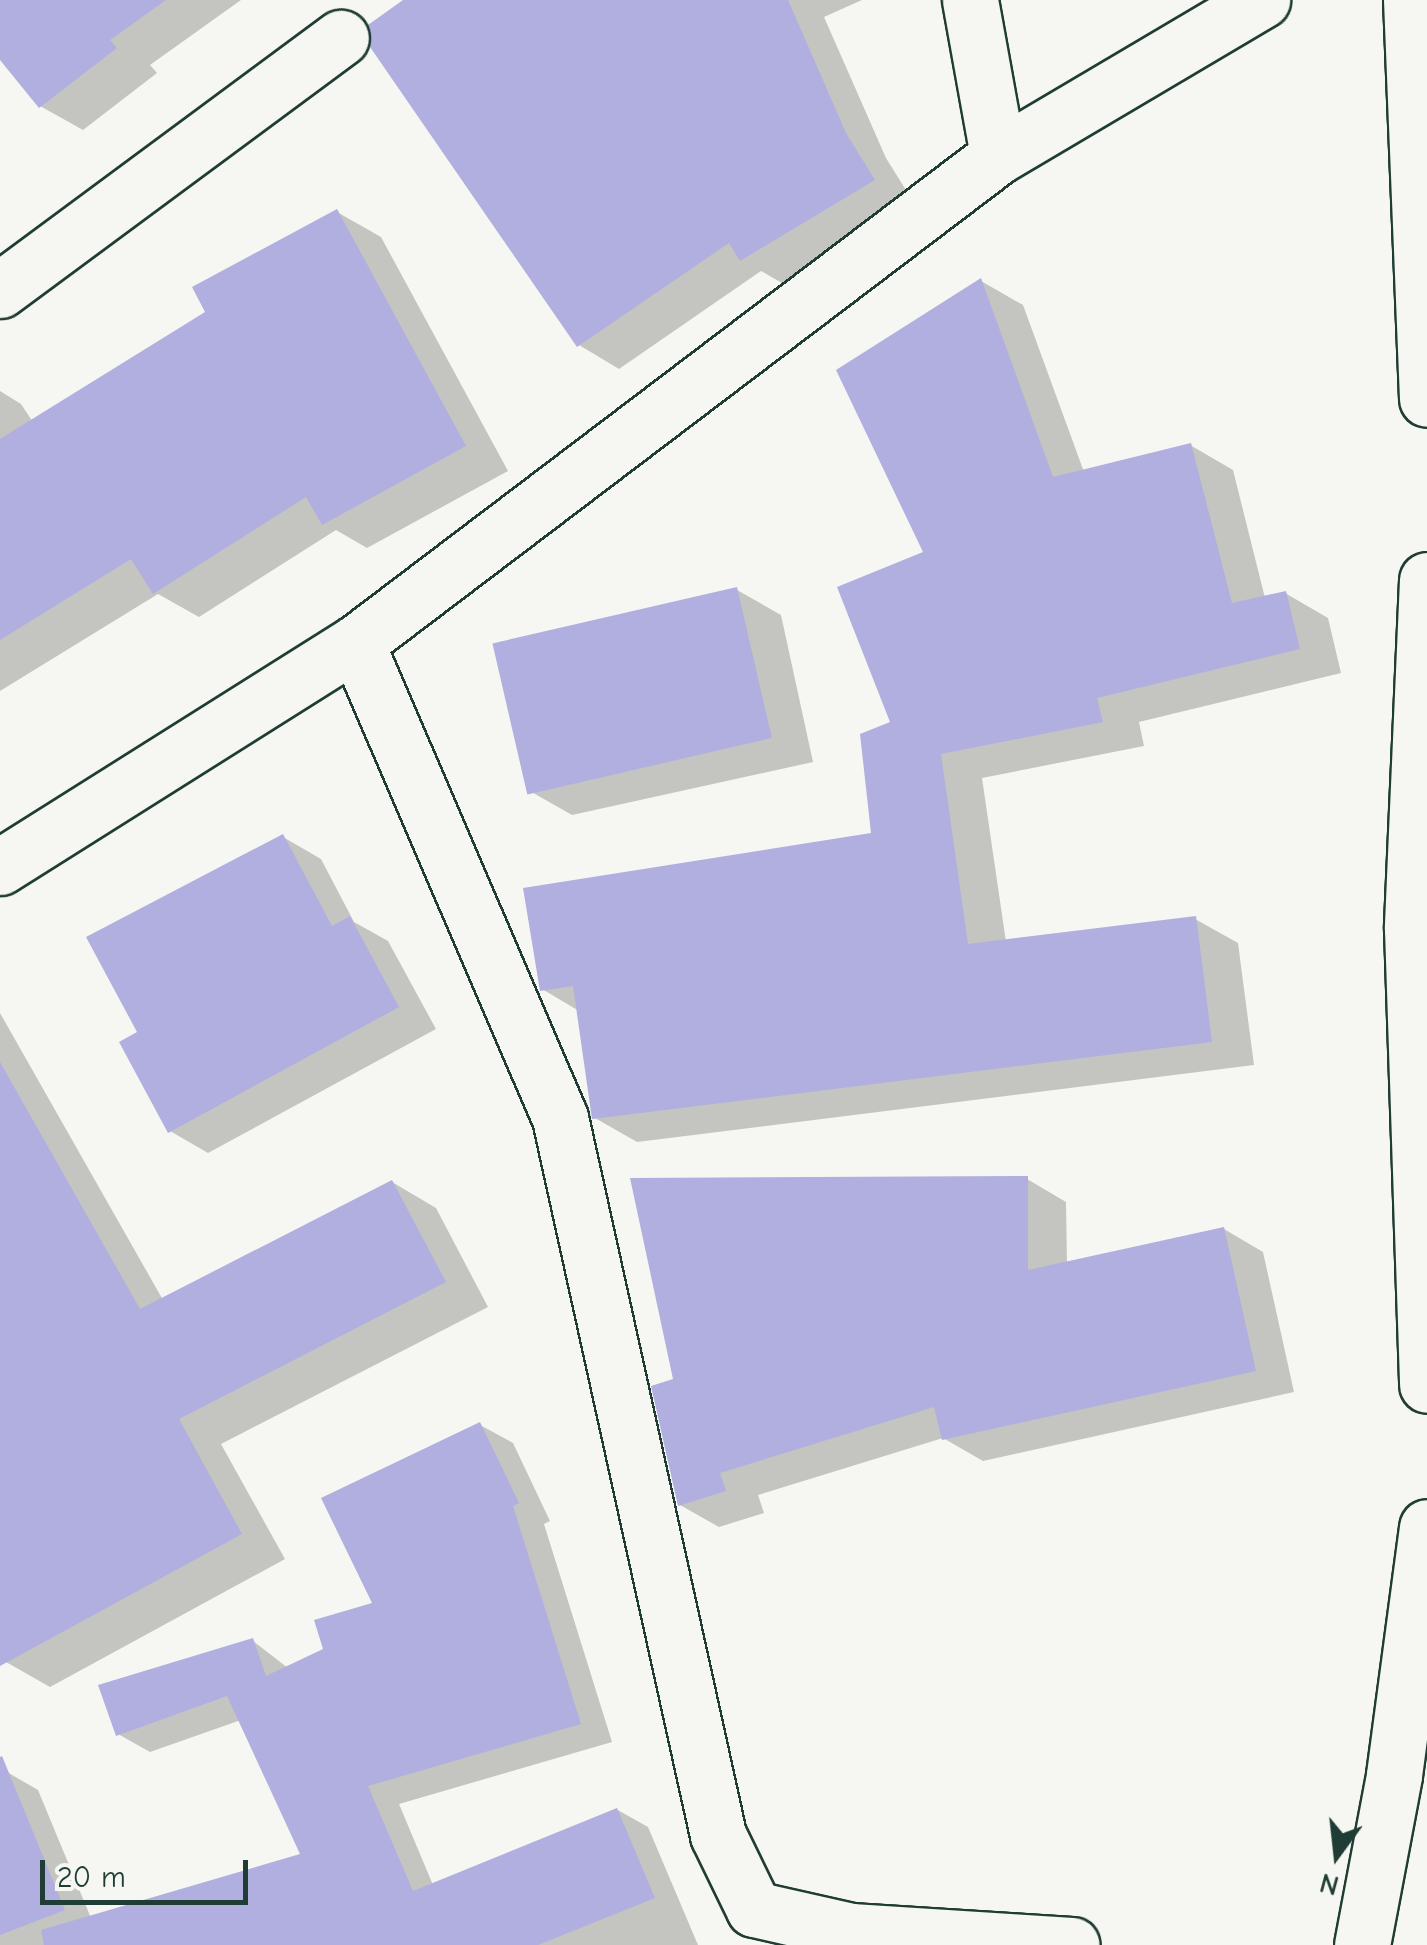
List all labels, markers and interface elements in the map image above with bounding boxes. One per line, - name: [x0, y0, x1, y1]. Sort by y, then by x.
- north arrow: [1287, 1805, 1387, 1905]
- scale bar: [45, 1840, 252, 1902]
- text: 20 m: [57, 1860, 126, 1895]
- text: N: [1316, 1866, 1342, 1902]

